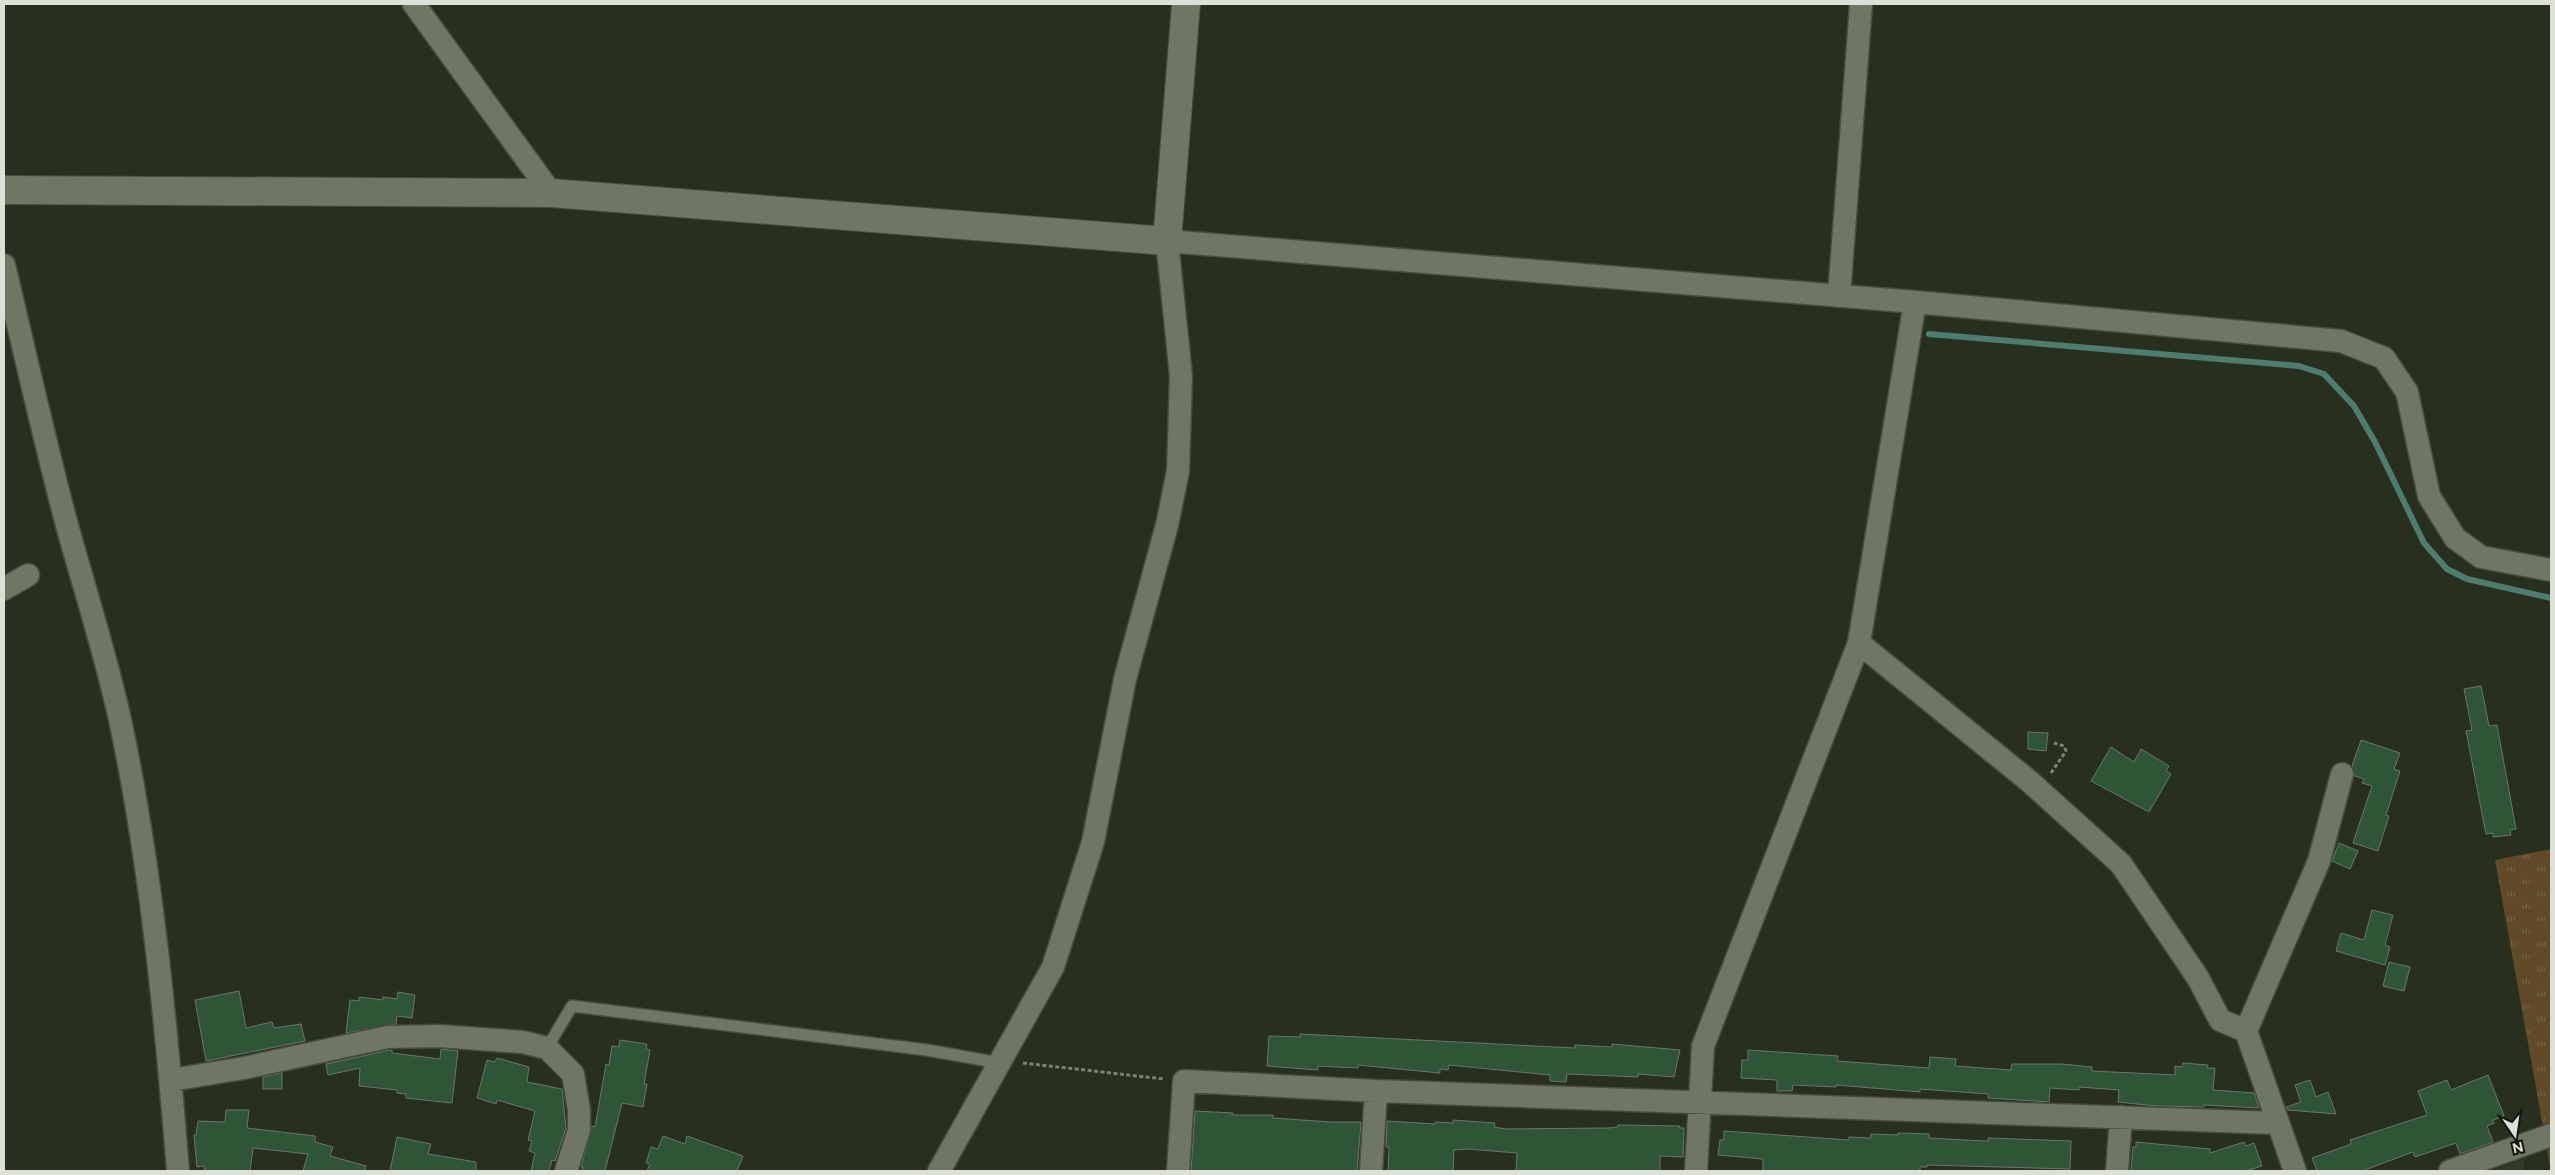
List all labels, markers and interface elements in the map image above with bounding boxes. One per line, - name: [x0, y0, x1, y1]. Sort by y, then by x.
- north arrow: [2490, 1110, 2540, 1160]
- text: N: [2511, 1138, 2525, 1157]

